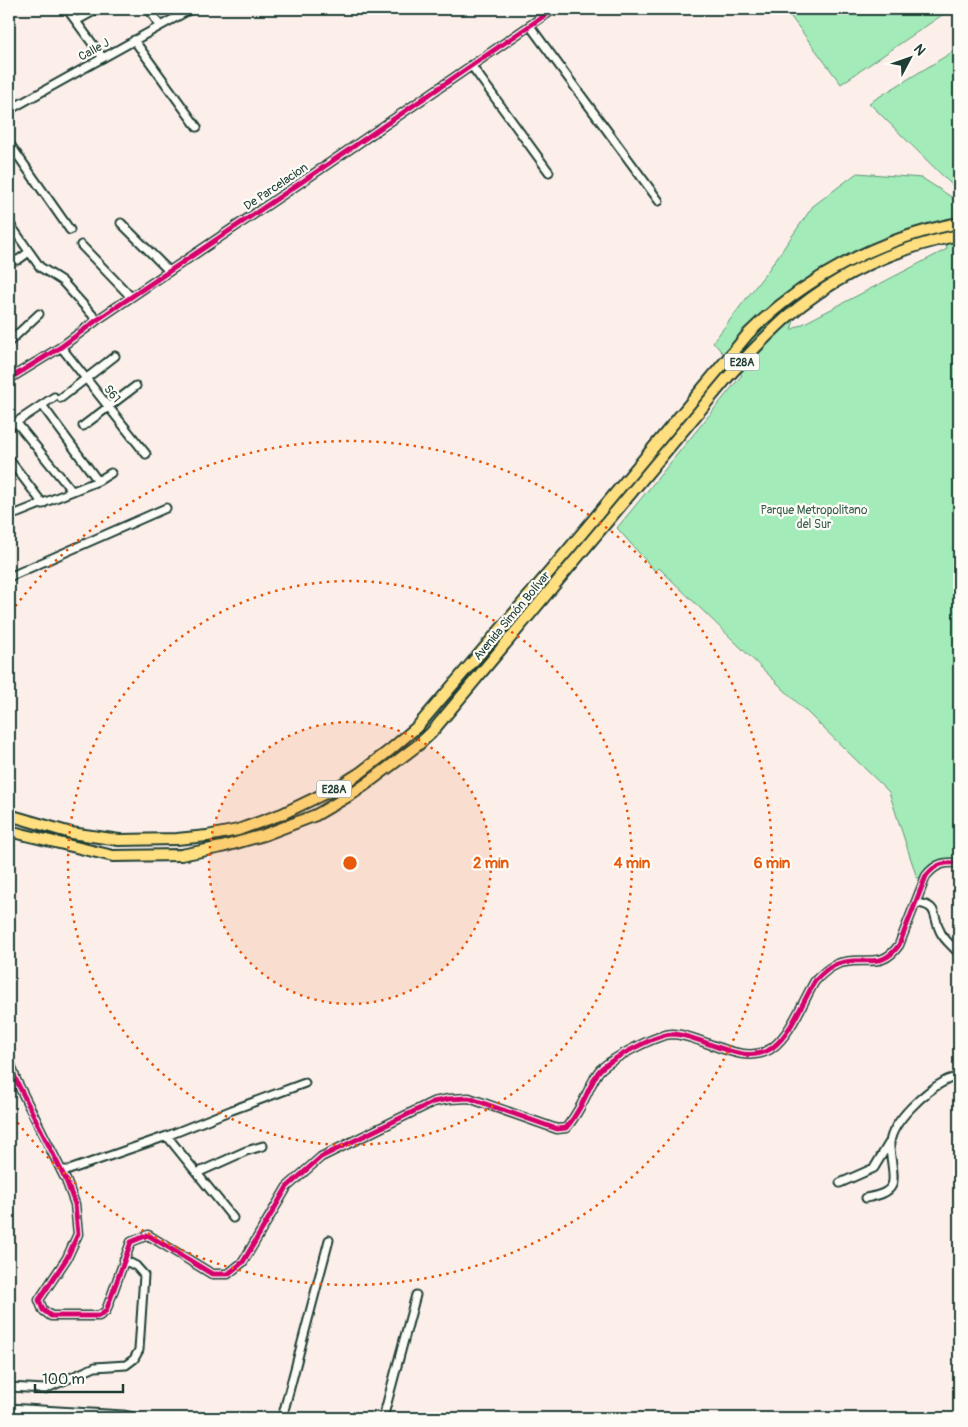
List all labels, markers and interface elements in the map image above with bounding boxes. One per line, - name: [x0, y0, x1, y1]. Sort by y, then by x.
- north arrow: [886, 32, 936, 82]
- street label: Calle J: [76, 35, 112, 65]
- text: N: [910, 41, 929, 59]
- street label: De Parcelacion: [241, 160, 311, 214]
- road number: E28A: [724, 354, 760, 371]
- street label: S61: [100, 382, 124, 406]
- park label: Parque Metropolitano del Sur: [761, 503, 868, 532]
- street label: Avenida Simón Bolívar: [470, 568, 554, 663]
- road number: E28A: [316, 781, 352, 798]
- centre of rings: [341, 854, 359, 872]
- text: 2 min: [473, 854, 509, 873]
- text: 4 min: [614, 854, 651, 873]
- text: 6 min: [754, 854, 791, 873]
- scale bar: [35, 1362, 122, 1394]
- text: 100 m: [42, 1370, 85, 1389]

